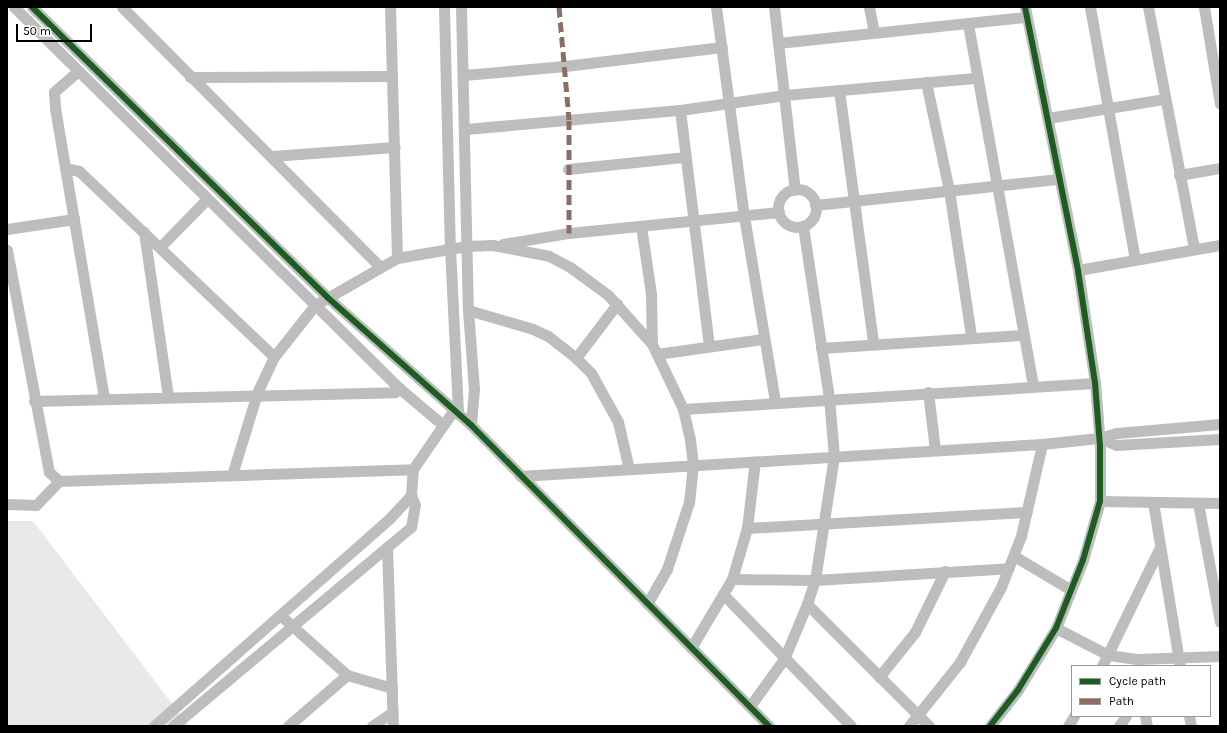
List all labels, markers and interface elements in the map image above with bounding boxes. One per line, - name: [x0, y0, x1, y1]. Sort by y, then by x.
- scale bar: [18, 16, 94, 42]
- text: 50 m: [23, 24, 51, 38]
- legend: [1071, 665, 1211, 717]
- text: Cycle path: [1109, 674, 1166, 688]
- text: Path: [1109, 694, 1134, 708]

